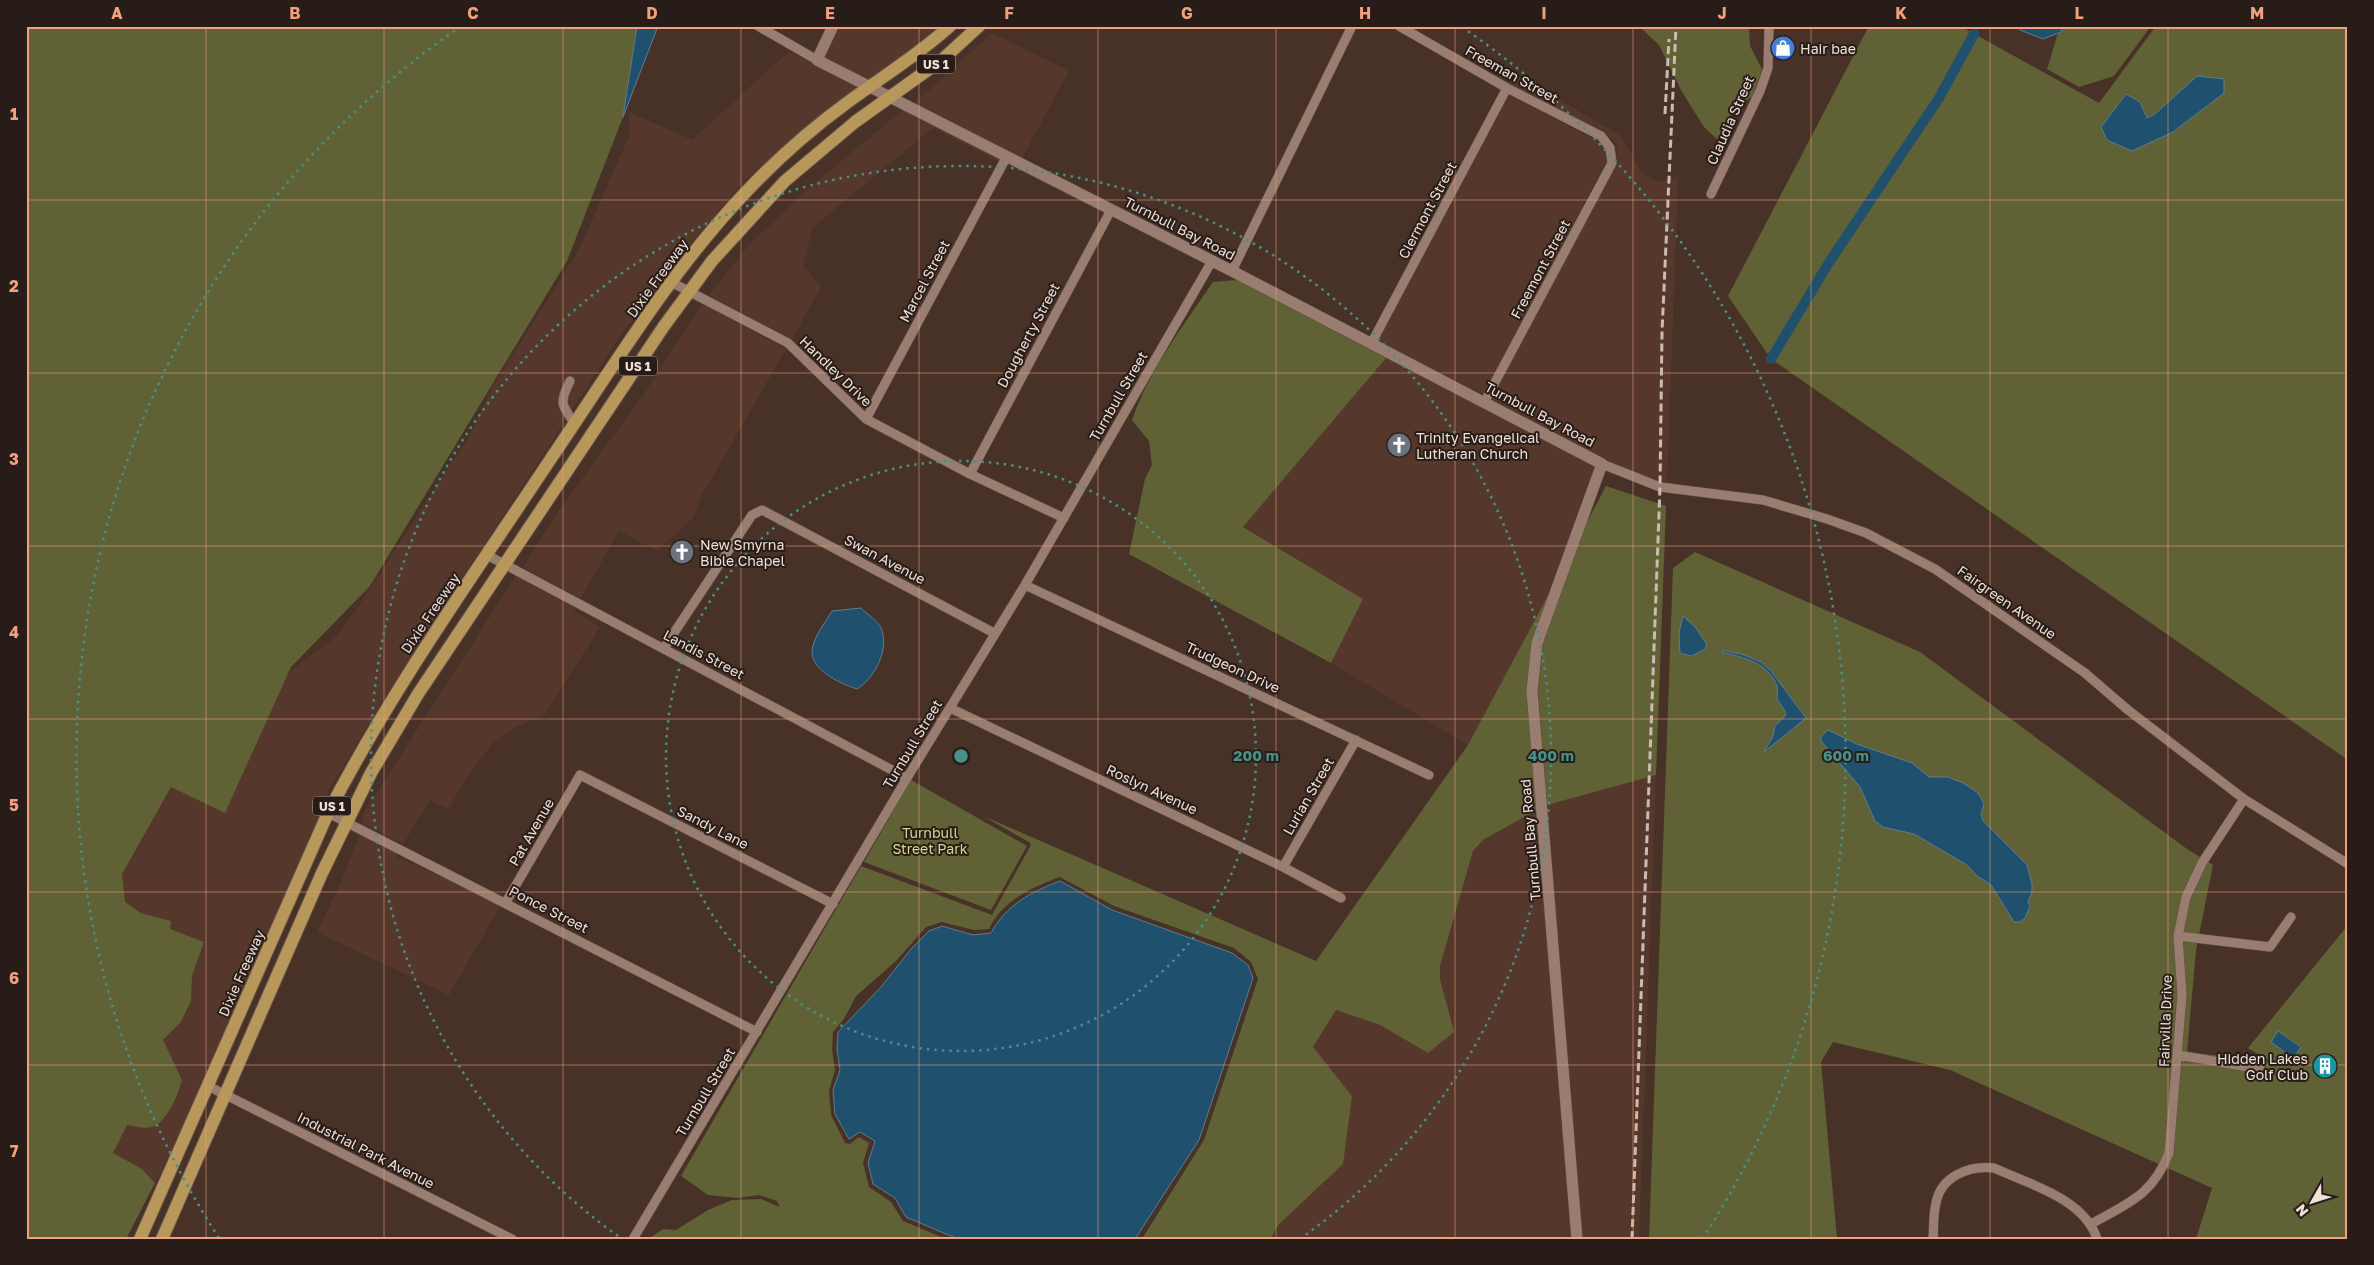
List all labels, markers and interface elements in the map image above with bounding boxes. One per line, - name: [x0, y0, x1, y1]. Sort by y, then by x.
- text: A: [111, 3, 123, 23]
- text: B: [289, 3, 301, 23]
- text: C: [467, 3, 479, 23]
- text: D: [646, 3, 658, 23]
- text: E: [825, 3, 835, 23]
- text: F: [1004, 3, 1014, 23]
- text: G: [1181, 3, 1193, 23]
- text: H: [1359, 3, 1371, 23]
- text: I: [1541, 3, 1547, 23]
- text: J: [1717, 3, 1727, 23]
- text: K: [1895, 3, 1907, 23]
- text: L: [2074, 3, 2084, 23]
- text: M: [2250, 3, 2264, 23]
- shop icon: Hair bae: [1770, 35, 1796, 61]
- place label: Hair bae: [1800, 40, 1856, 57]
- street label: Freeman Street: [1463, 41, 1561, 107]
- road number: US 1: [917, 54, 955, 74]
- street label: Claudia Street: [1703, 73, 1757, 167]
- text: 1: [10, 104, 18, 124]
- street label: Clermont Street: [1394, 159, 1460, 261]
- street label: Turnbull Bay Road: [1122, 193, 1238, 263]
- street label: Freemont Street: [1507, 217, 1573, 321]
- street label: Dixie Freeway: [623, 235, 691, 321]
- street label: Marcel Street: [895, 237, 953, 325]
- text: 2: [9, 276, 19, 296]
- street label: Dougherty Street: [993, 280, 1063, 390]
- street label: Handley Drive: [796, 332, 876, 410]
- street label: Turnbull Street: [1085, 348, 1151, 444]
- road number: US 1: [619, 356, 657, 376]
- street label: Turnbull Bay Road: [1482, 378, 1598, 450]
- place label: Trinity Evangelical Lutheran Church: [1416, 429, 1540, 462]
- church icon: Trinity Evangelical Lutheran Church: [1386, 432, 1412, 458]
- text: 3: [9, 449, 19, 469]
- street label: Swan Avenue: [842, 531, 928, 587]
- place label: New Smyrna Bible Chapel: [700, 536, 785, 569]
- church icon: New Smyrna Bible Chapel: [669, 539, 695, 565]
- street label: Fairgreen Avenue: [1954, 562, 2060, 642]
- street label: Dixie Freeway: [397, 570, 463, 656]
- text: 4: [9, 622, 19, 642]
- street label: Landis Street: [661, 626, 747, 682]
- street label: Trudgeon Drive: [1183, 638, 1283, 696]
- street label: Turnbull Street: [879, 696, 945, 792]
- text: 200 m: [1233, 746, 1279, 764]
- text: 400 m: [1528, 746, 1574, 764]
- text: 600 m: [1823, 746, 1869, 764]
- centre of rings: [952, 747, 970, 765]
- street label: Lurian Street: [1279, 754, 1337, 838]
- street label: Roslyn Avenue: [1104, 760, 1200, 818]
- street label: Turnbull Bay Road: [1516, 778, 1544, 902]
- text: 5: [9, 795, 19, 815]
- street label: Pat Avenue: [505, 795, 557, 869]
- road number: US 1: [313, 796, 351, 816]
- street label: Sandy Lane: [674, 802, 752, 852]
- park label: Turnbull Street Park: [892, 824, 968, 857]
- street label: Ponce Street: [507, 882, 591, 936]
- street label: Dixie Freeway: [214, 927, 268, 1019]
- text: 6: [9, 968, 19, 988]
- street label: Fairvilla Drive: [2155, 975, 2175, 1067]
- street label: Turnbull Street: [672, 1044, 738, 1140]
- place label: Hidden Lakes Golf Club: [2217, 1050, 2308, 1083]
- building icon: Hidden Lakes Golf Club: [2312, 1053, 2338, 1079]
- street label: Industrial Park Avenue: [295, 1108, 437, 1192]
- text: 7: [10, 1141, 19, 1161]
- north arrow: [2286, 1178, 2336, 1228]
- text: N: [2292, 1201, 2311, 1220]

